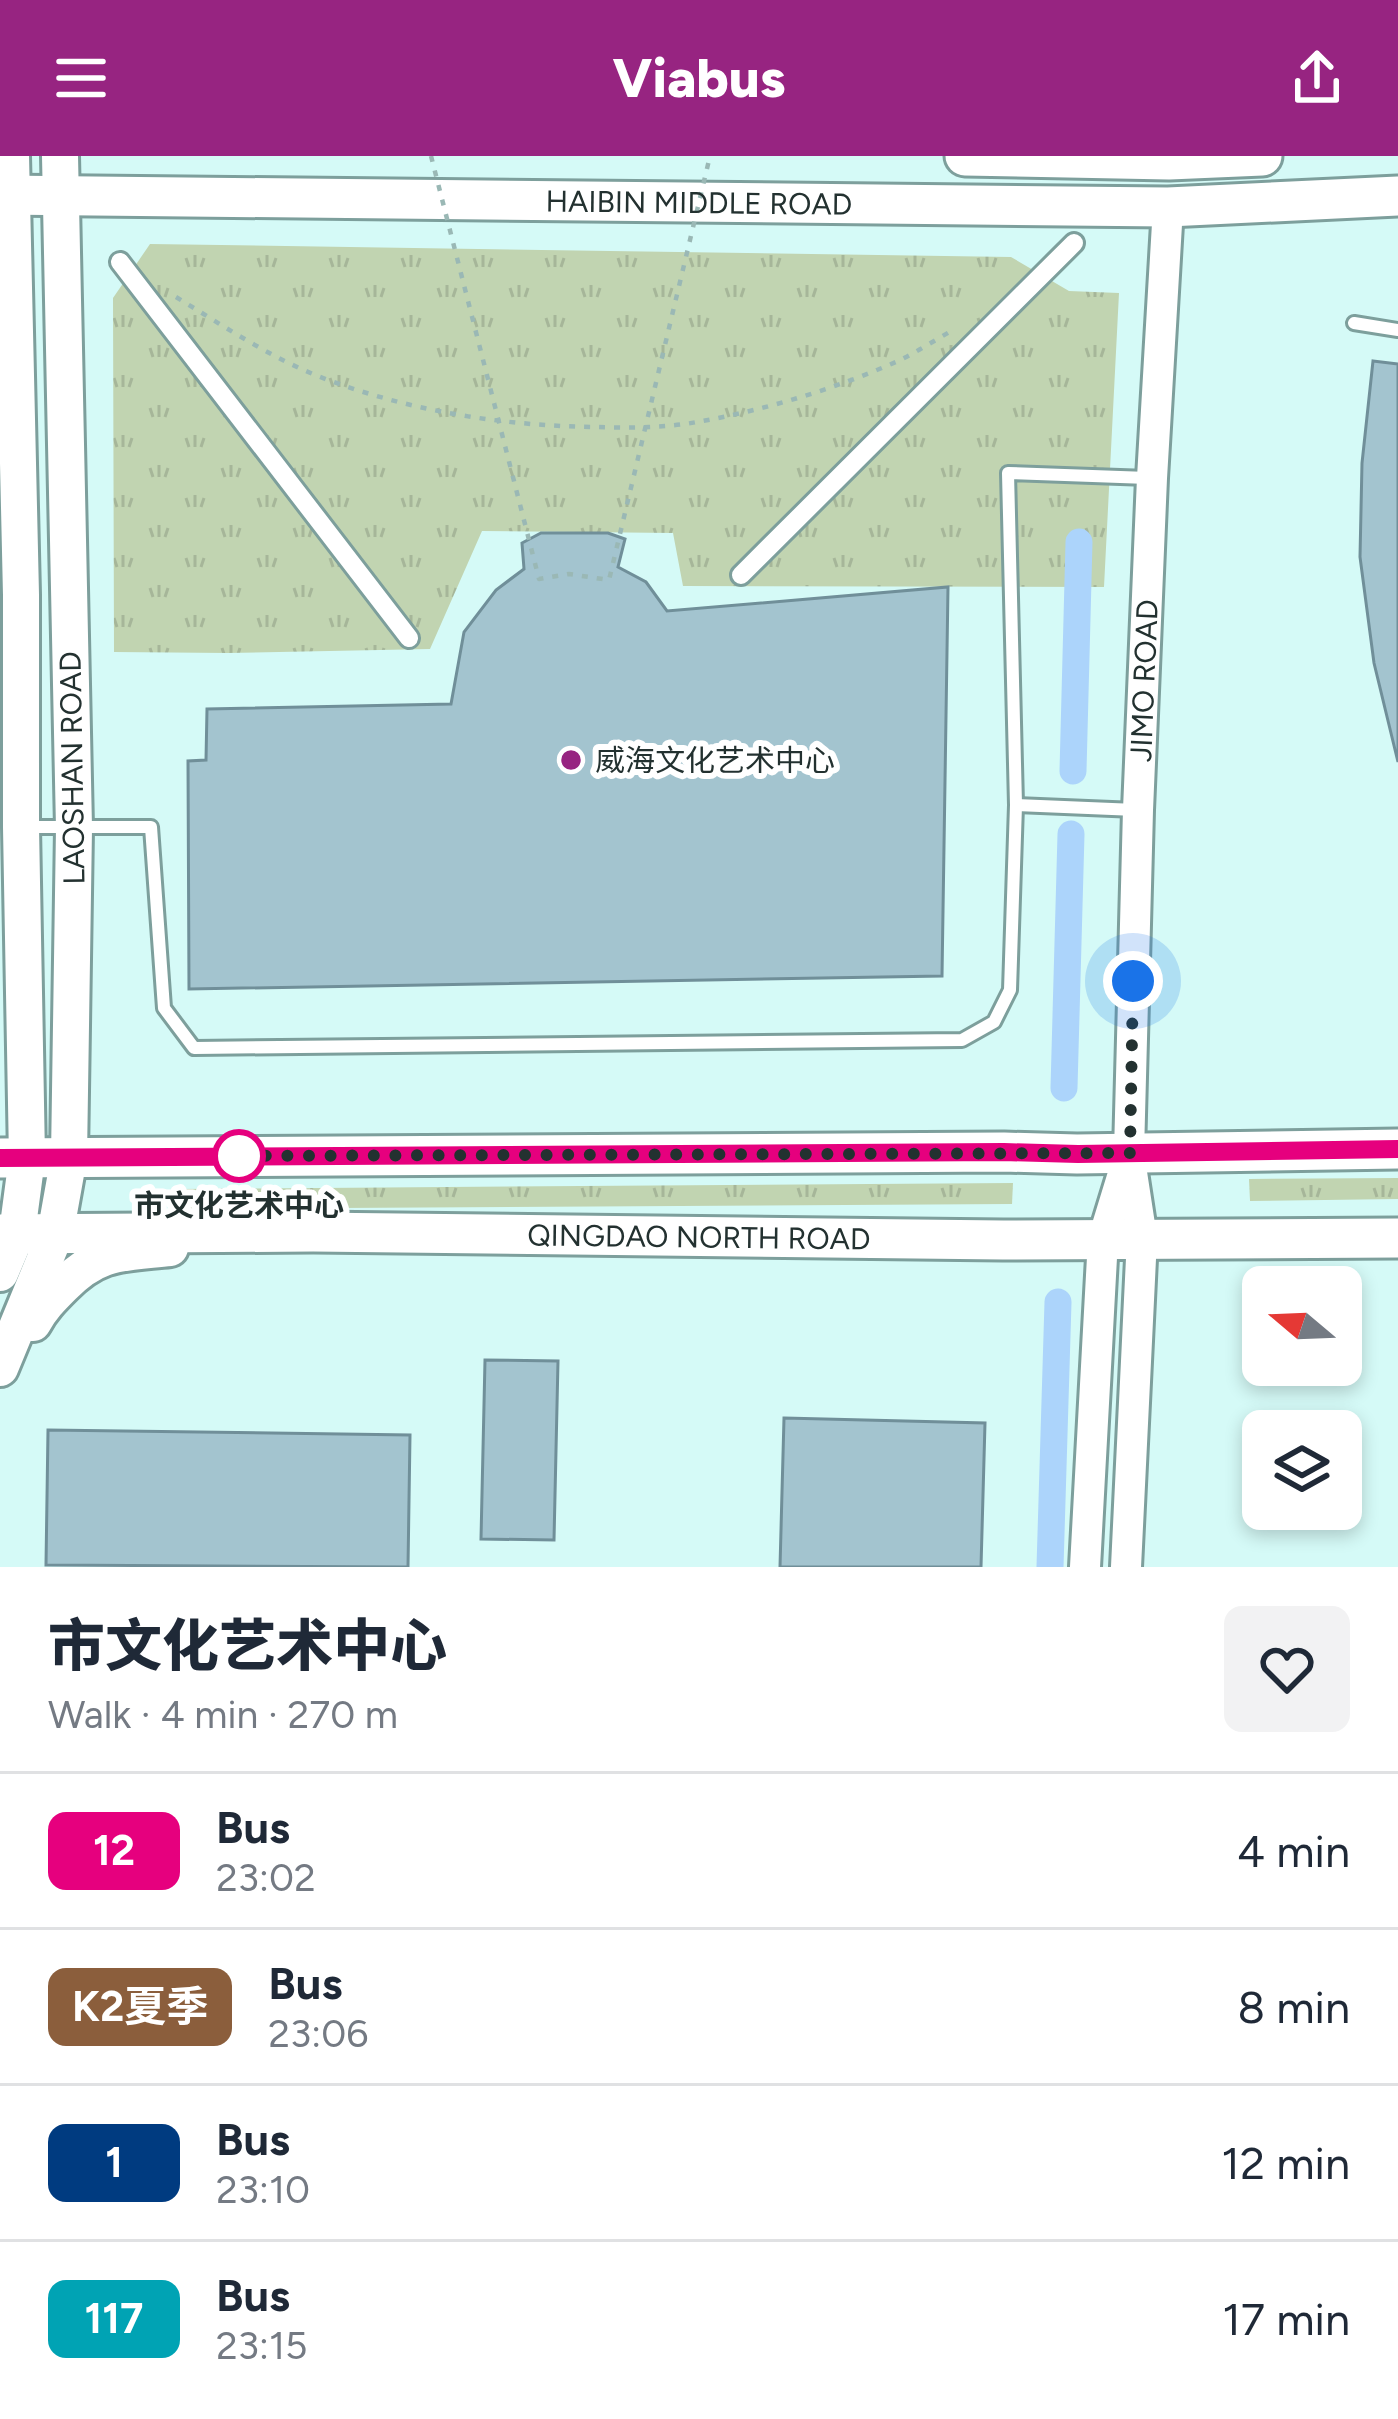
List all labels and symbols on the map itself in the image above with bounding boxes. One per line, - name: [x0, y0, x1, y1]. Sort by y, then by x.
- street label: HAIBIN MIDDLE ROAD: [545, 182, 853, 222]
- street label: JIMO ROAD: [1122, 599, 1165, 763]
- street label: LAOSHAN ROAD: [51, 651, 93, 885]
- place label: 威海文化艺术中心: [595, 742, 835, 779]
- marker: 威海文化艺术中心: [558, 747, 584, 773]
- your location: [1103, 951, 1163, 1011]
- marker: 市文化艺术中心: [214, 1131, 264, 1181]
- place label: 市文化艺术中心: [134, 1187, 344, 1224]
- street label: QINGDAO NORTH ROAD: [527, 1216, 871, 1257]
- north arrow: [1242, 1266, 1362, 1386]

